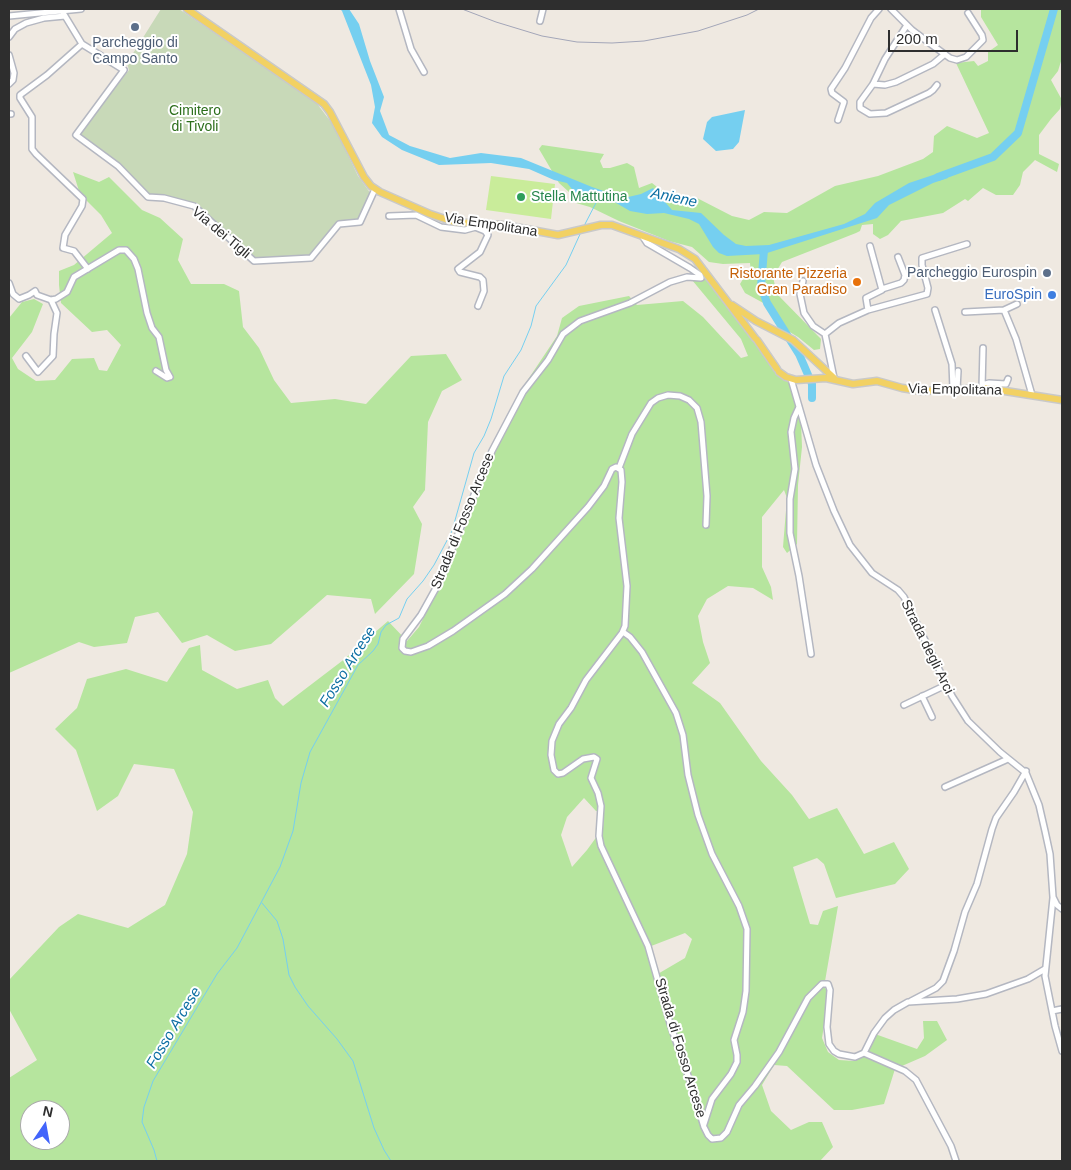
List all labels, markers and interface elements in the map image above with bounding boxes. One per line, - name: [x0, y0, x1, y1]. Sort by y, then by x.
- scale bar: [891, 20, 1021, 52]
- marker: Parcheggio di Campo Santo: [129, 21, 141, 33]
- text: 200 m: [896, 30, 938, 47]
- place label: Parcheggio di Campo Santo: [92, 35, 178, 68]
- park label: Cimitero di Tivoli: [169, 103, 221, 136]
- water label: Aniene: [649, 184, 699, 212]
- place label: Stella Mattutina: [531, 189, 627, 205]
- marker: Stella Mattutina: [515, 191, 527, 203]
- street label: Via dei Tigli: [188, 204, 254, 262]
- street label: Via Empolitana: [443, 209, 539, 241]
- place label: Parcheggio Eurospin: [907, 265, 1037, 281]
- place label: Ristorante Pizzeria Gran Paradiso: [730, 266, 847, 298]
- marker: Parcheggio Eurospin: [1041, 267, 1053, 279]
- marker: Ristorante Pizzeria Gran Paradiso: [851, 276, 863, 288]
- place label: EuroSpin: [984, 287, 1042, 303]
- marker: EuroSpin: [1046, 289, 1058, 301]
- street label: Via Empolitana: [908, 381, 1002, 399]
- street label: Strada di Fosso Arcese: [428, 450, 498, 592]
- street label: Strada degli Arci: [897, 597, 957, 697]
- water label: Fosso Arcese: [316, 623, 380, 711]
- street label: Strada di Fosso Arcese: [651, 976, 709, 1120]
- water label: Fosso Arcese: [143, 984, 205, 1072]
- north arrow: [20, 1100, 70, 1150]
- text: N: [41, 1102, 55, 1120]

